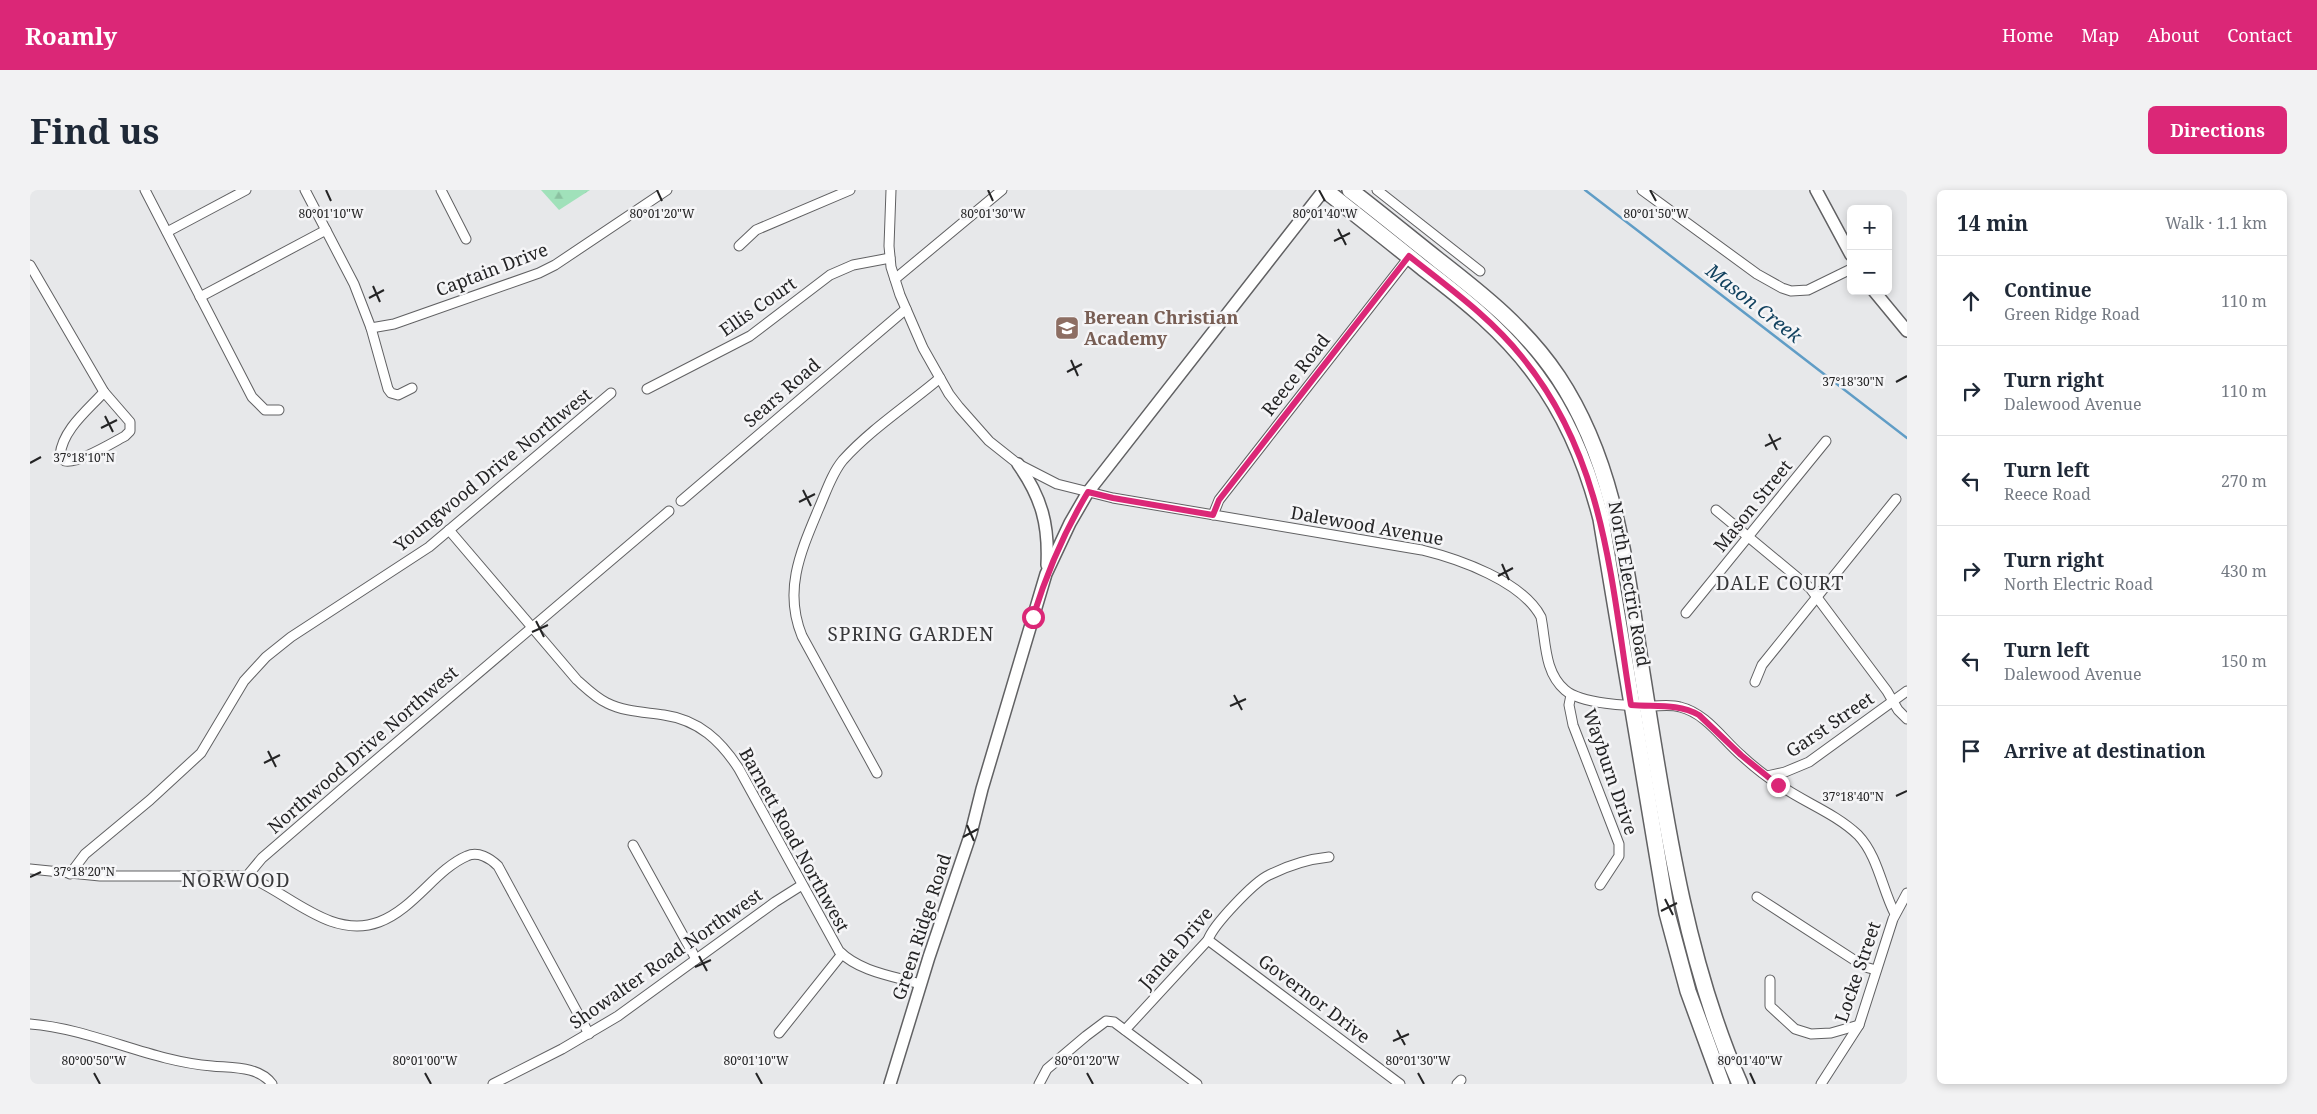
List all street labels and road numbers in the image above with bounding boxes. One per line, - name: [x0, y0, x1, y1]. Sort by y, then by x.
- street label: Captain Drive: [432, 237, 551, 301]
- street label: Ellis Court: [714, 271, 801, 341]
- street label: Reece Road: [1256, 329, 1335, 420]
- street label: Sears Road: [738, 352, 825, 432]
- street label: Youngwood Drive Northwest: [388, 382, 596, 557]
- street label: Mason Street: [1708, 454, 1797, 556]
- street label: North Electric Road: [1604, 499, 1656, 669]
- street label: Dalewood Avenue: [1289, 500, 1445, 550]
- street label: Northwood Drive Northwest: [262, 660, 462, 838]
- street label: Garst Street: [1781, 686, 1878, 762]
- street label: Wayburn Drive: [1578, 705, 1644, 838]
- street label: Barnett Road Northwest: [734, 743, 856, 936]
- street label: Green Ridge Road: [886, 850, 956, 1003]
- street label: Showalter Road Northwest: [564, 882, 767, 1034]
- street label: Janda Drive: [1132, 901, 1218, 994]
- street label: Locke Street: [1829, 918, 1886, 1025]
- street label: Governor Drive: [1254, 948, 1375, 1048]

